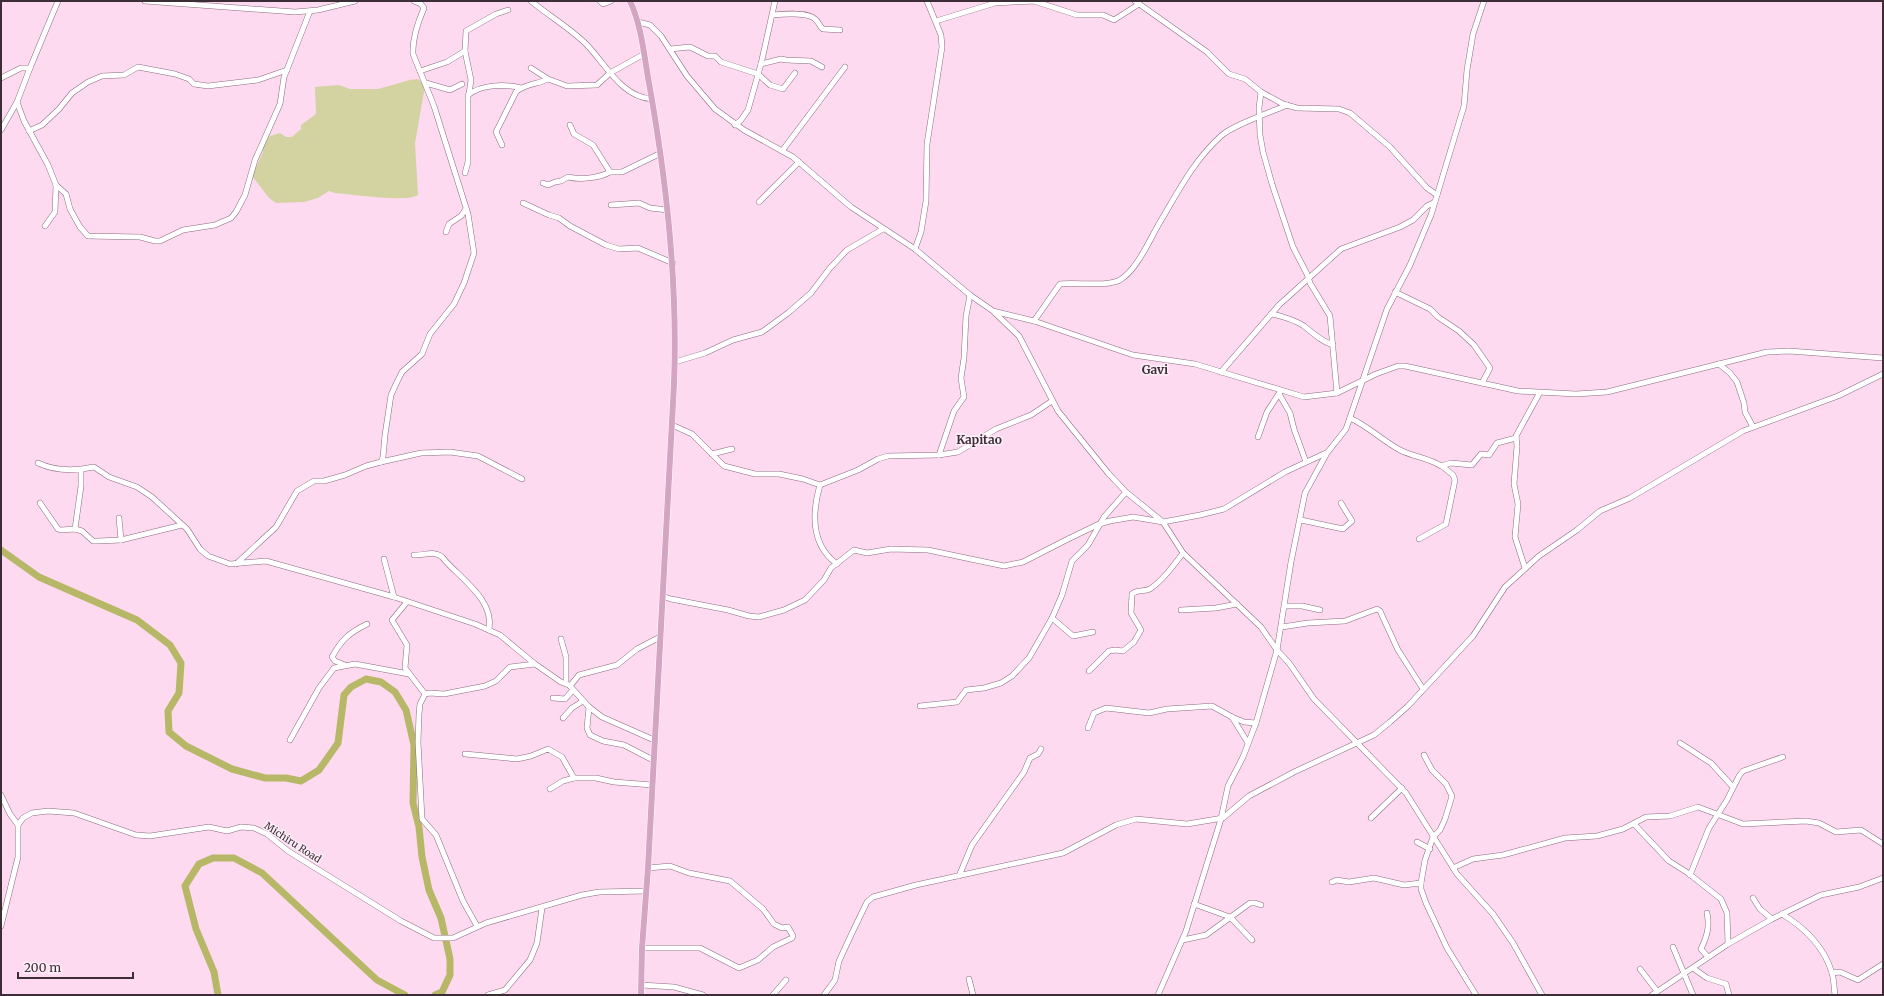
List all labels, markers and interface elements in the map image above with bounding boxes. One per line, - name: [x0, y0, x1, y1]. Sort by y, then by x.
- district label: Gavi: [1142, 362, 1168, 377]
- district label: Kapitao: [956, 432, 1002, 447]
- street label: Michiru Road: [262, 819, 324, 866]
- scale bar: [18, 954, 133, 980]
- text: 200 m: [24, 960, 61, 975]

